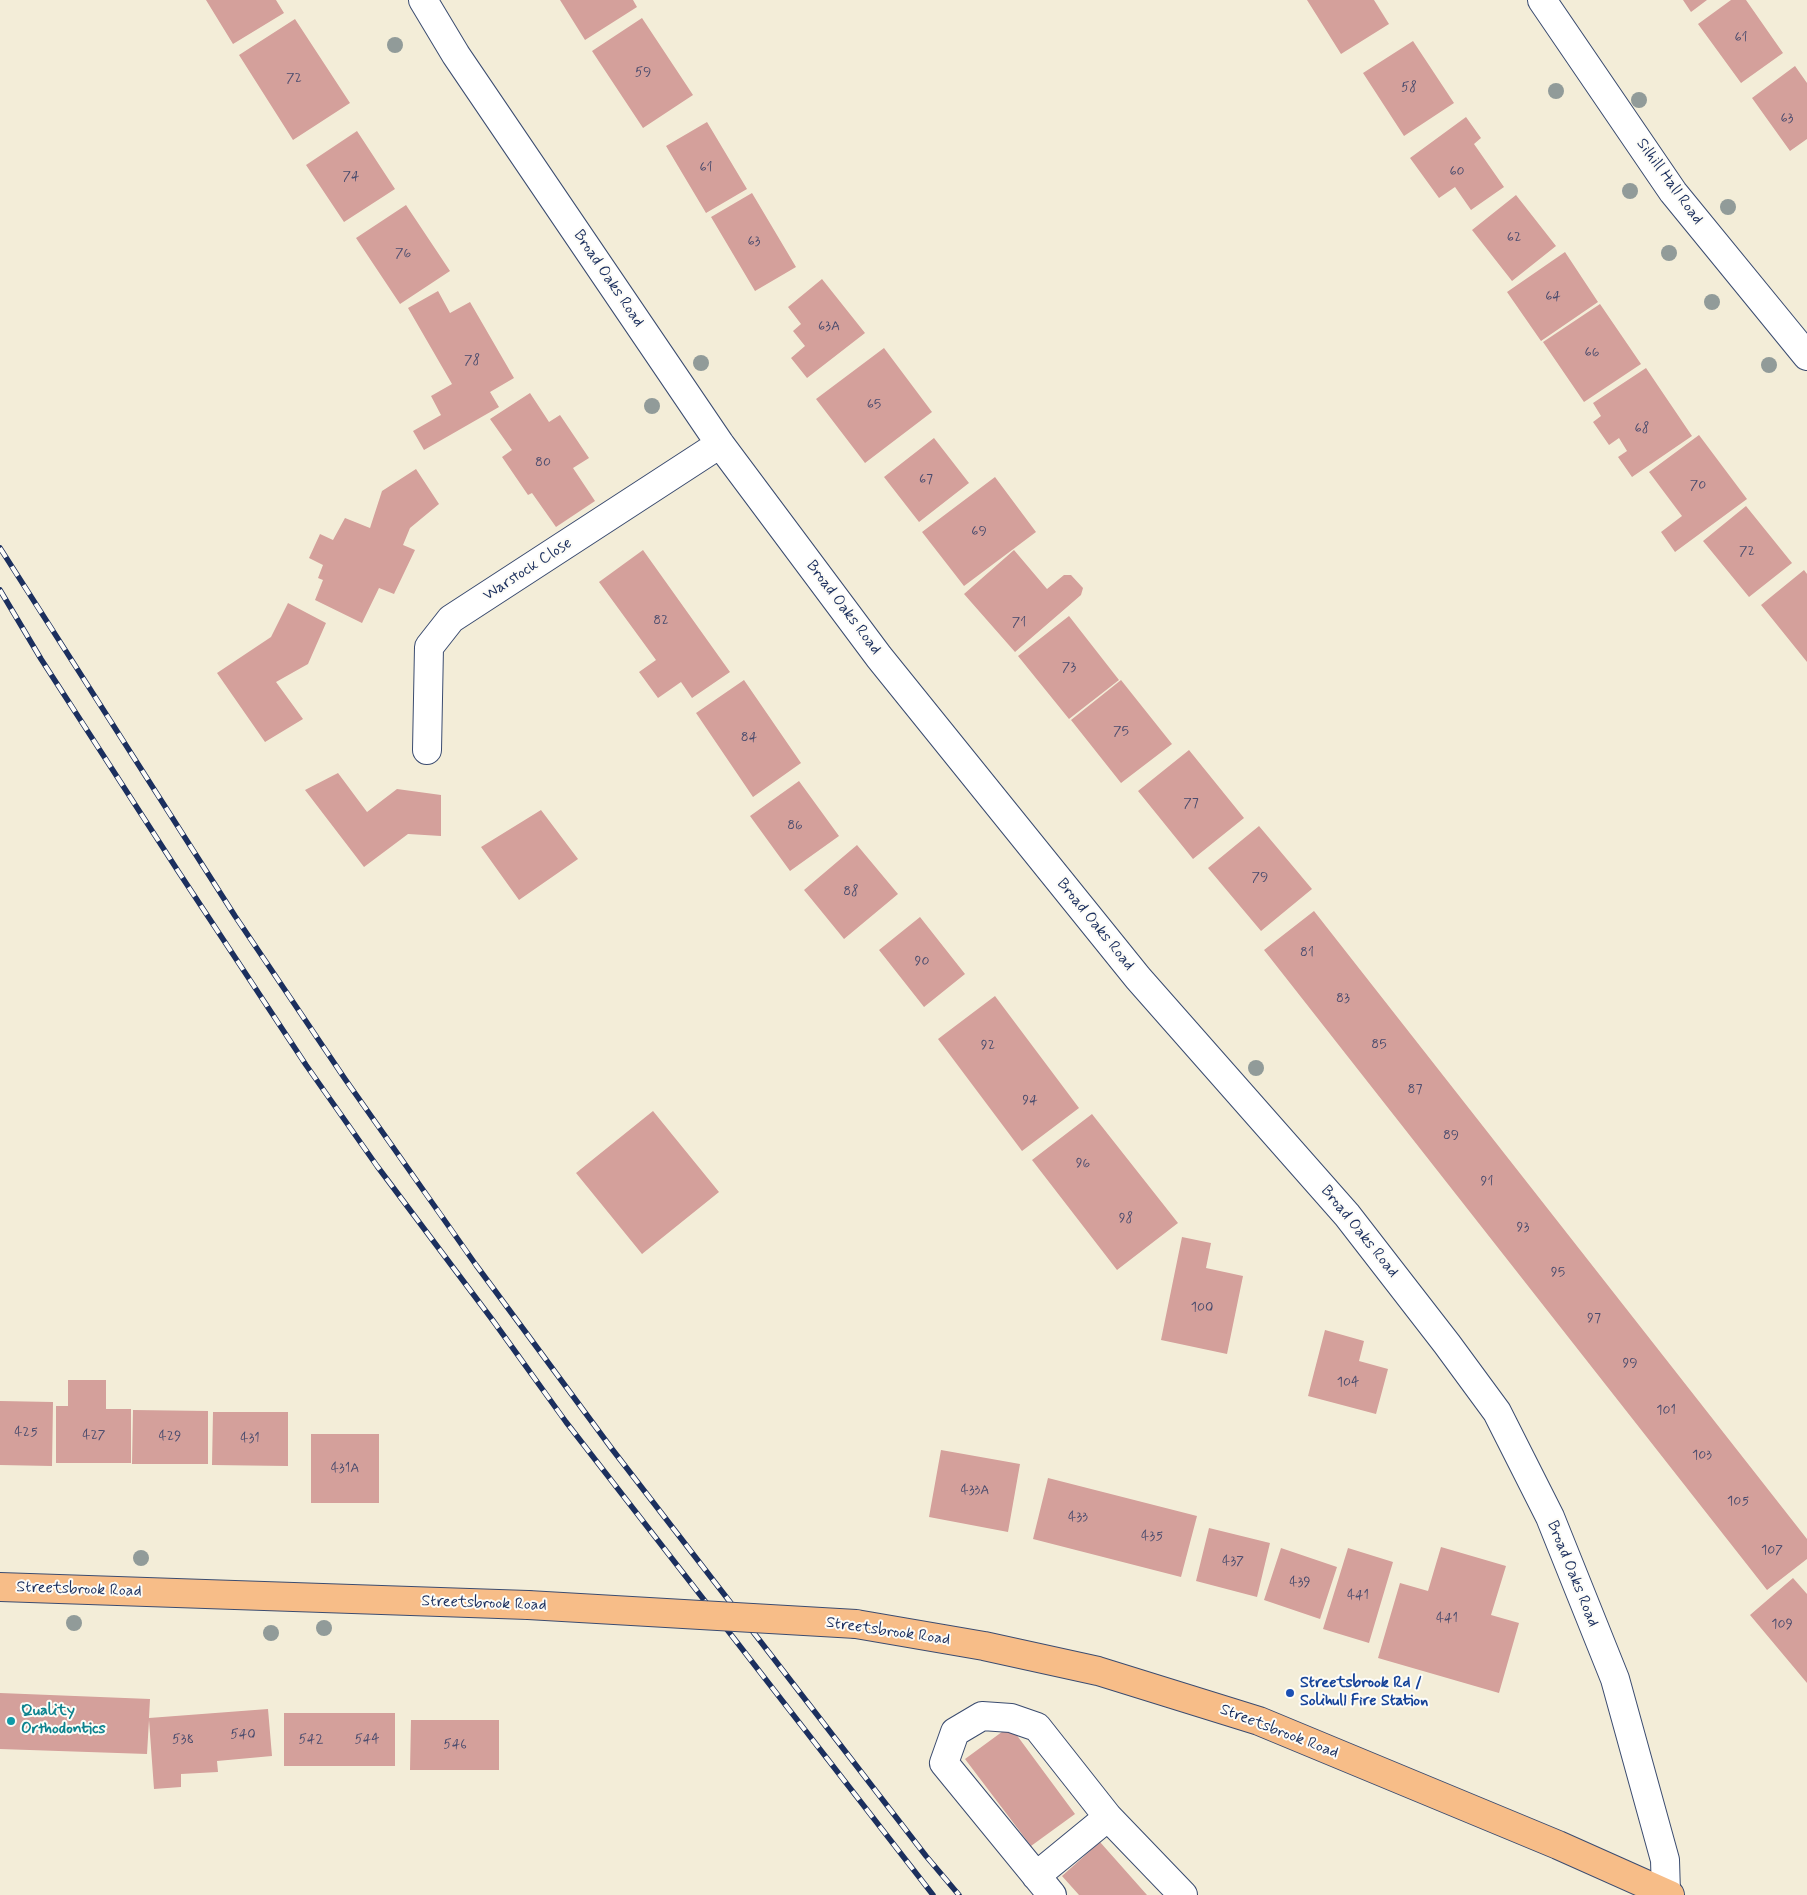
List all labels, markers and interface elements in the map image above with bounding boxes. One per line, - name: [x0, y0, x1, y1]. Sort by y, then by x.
- house number: 61: [1734, 30, 1748, 46]
- house number: 59: [635, 65, 651, 81]
- house number: 72: [286, 71, 302, 87]
- house number: 58: [1401, 80, 1417, 96]
- house number: 63: [1780, 111, 1794, 127]
- street label: Silhill Hall Road: [1631, 135, 1707, 229]
- house number: 61: [699, 160, 713, 176]
- house number: 60: [1449, 164, 1465, 180]
- house number: 74: [343, 169, 359, 185]
- street label: Broad Oaks Road: [568, 227, 648, 331]
- house number: 62: [1507, 230, 1521, 246]
- house number: 63: [747, 234, 761, 250]
- house number: 76: [395, 246, 411, 262]
- house number: 64: [1545, 289, 1561, 305]
- house number: 63A: [818, 319, 840, 335]
- house number: 66: [1585, 345, 1599, 361]
- house number: 78: [464, 353, 480, 369]
- house number: 65: [867, 397, 881, 413]
- house number: 68: [1635, 421, 1649, 437]
- house number: 80: [535, 455, 551, 471]
- house number: 67: [919, 472, 933, 488]
- house number: 70: [1690, 478, 1706, 494]
- house number: 69: [971, 524, 987, 540]
- street label: Warstock Close: [480, 534, 576, 606]
- house number: 72: [1739, 544, 1755, 560]
- street label: Broad Oaks Road: [801, 557, 885, 659]
- house number: 82: [653, 613, 669, 629]
- house number: 71: [1012, 615, 1026, 631]
- house number: 73: [1062, 660, 1076, 676]
- house number: 75: [1113, 724, 1129, 740]
- house number: 84: [741, 730, 757, 746]
- house number: 77: [1183, 796, 1199, 812]
- house number: 86: [787, 818, 803, 834]
- house number: 79: [1252, 870, 1268, 886]
- street label: Broad Oaks Road: [1052, 875, 1138, 975]
- house number: 88: [843, 884, 859, 900]
- house number: 81: [1300, 945, 1314, 961]
- house number: 90: [915, 954, 929, 970]
- house number: 83: [1336, 991, 1350, 1007]
- house number: 85: [1371, 1037, 1387, 1053]
- house number: 92: [981, 1038, 995, 1054]
- house number: 87: [1408, 1082, 1422, 1098]
- house number: 94: [1022, 1093, 1038, 1109]
- house number: 89: [1443, 1128, 1459, 1144]
- house number: 96: [1076, 1156, 1090, 1172]
- house number: 91: [1481, 1174, 1493, 1190]
- street label: Broad Oaks Road: [1316, 1182, 1402, 1282]
- house number: 98: [1119, 1211, 1133, 1227]
- house number: 93: [1517, 1220, 1529, 1236]
- house number: 95: [1551, 1265, 1565, 1281]
- house number: 100: [1191, 1300, 1213, 1316]
- house number: 97: [1587, 1311, 1601, 1327]
- house number: 99: [1622, 1356, 1638, 1372]
- house number: 104: [1337, 1375, 1359, 1391]
- house number: 101: [1656, 1403, 1676, 1419]
- house number: 425: [14, 1425, 38, 1441]
- house number: 427: [82, 1428, 106, 1444]
- house number: 429: [159, 1429, 181, 1445]
- house number: 431: [240, 1431, 260, 1447]
- house number: 103: [1692, 1448, 1712, 1464]
- house number: 431A: [331, 1461, 359, 1477]
- house number: 433A: [961, 1483, 989, 1499]
- house number: 105: [1727, 1494, 1749, 1510]
- house number: 433: [1068, 1510, 1088, 1526]
- street label: Broad Oaks Road: [1542, 1518, 1602, 1630]
- house number: 435: [1141, 1529, 1163, 1545]
- house number: 107: [1761, 1543, 1783, 1559]
- house number: 437: [1222, 1554, 1244, 1570]
- house number: 439: [1289, 1575, 1311, 1591]
- street label: Streetsbrook Road: [16, 1578, 142, 1602]
- house number: 441: [1347, 1588, 1369, 1604]
- street label: Streetsbrook Road: [421, 1592, 547, 1616]
- house number: 441: [1436, 1611, 1458, 1627]
- street label: Streetsbrook Road: [825, 1614, 951, 1650]
- house number: 109: [1771, 1617, 1793, 1633]
- place label: Streetsbrook Rd / Solihull Fire Station: [1300, 1674, 1428, 1712]
- marker: Streetsbrook Rd / Solihull Fire Station: [1284, 1687, 1296, 1699]
- street label: Streetsbrook Road: [1217, 1701, 1341, 1763]
- place label: Quality Orthodontics: [21, 1702, 106, 1740]
- marker: Quality Orthodontics: [5, 1715, 17, 1727]
- house number: 540: [230, 1727, 256, 1743]
- house number: 538: [172, 1732, 194, 1748]
- house number: 542: [298, 1732, 324, 1748]
- house number: 544: [354, 1732, 380, 1748]
- house number: 546: [443, 1737, 467, 1753]

